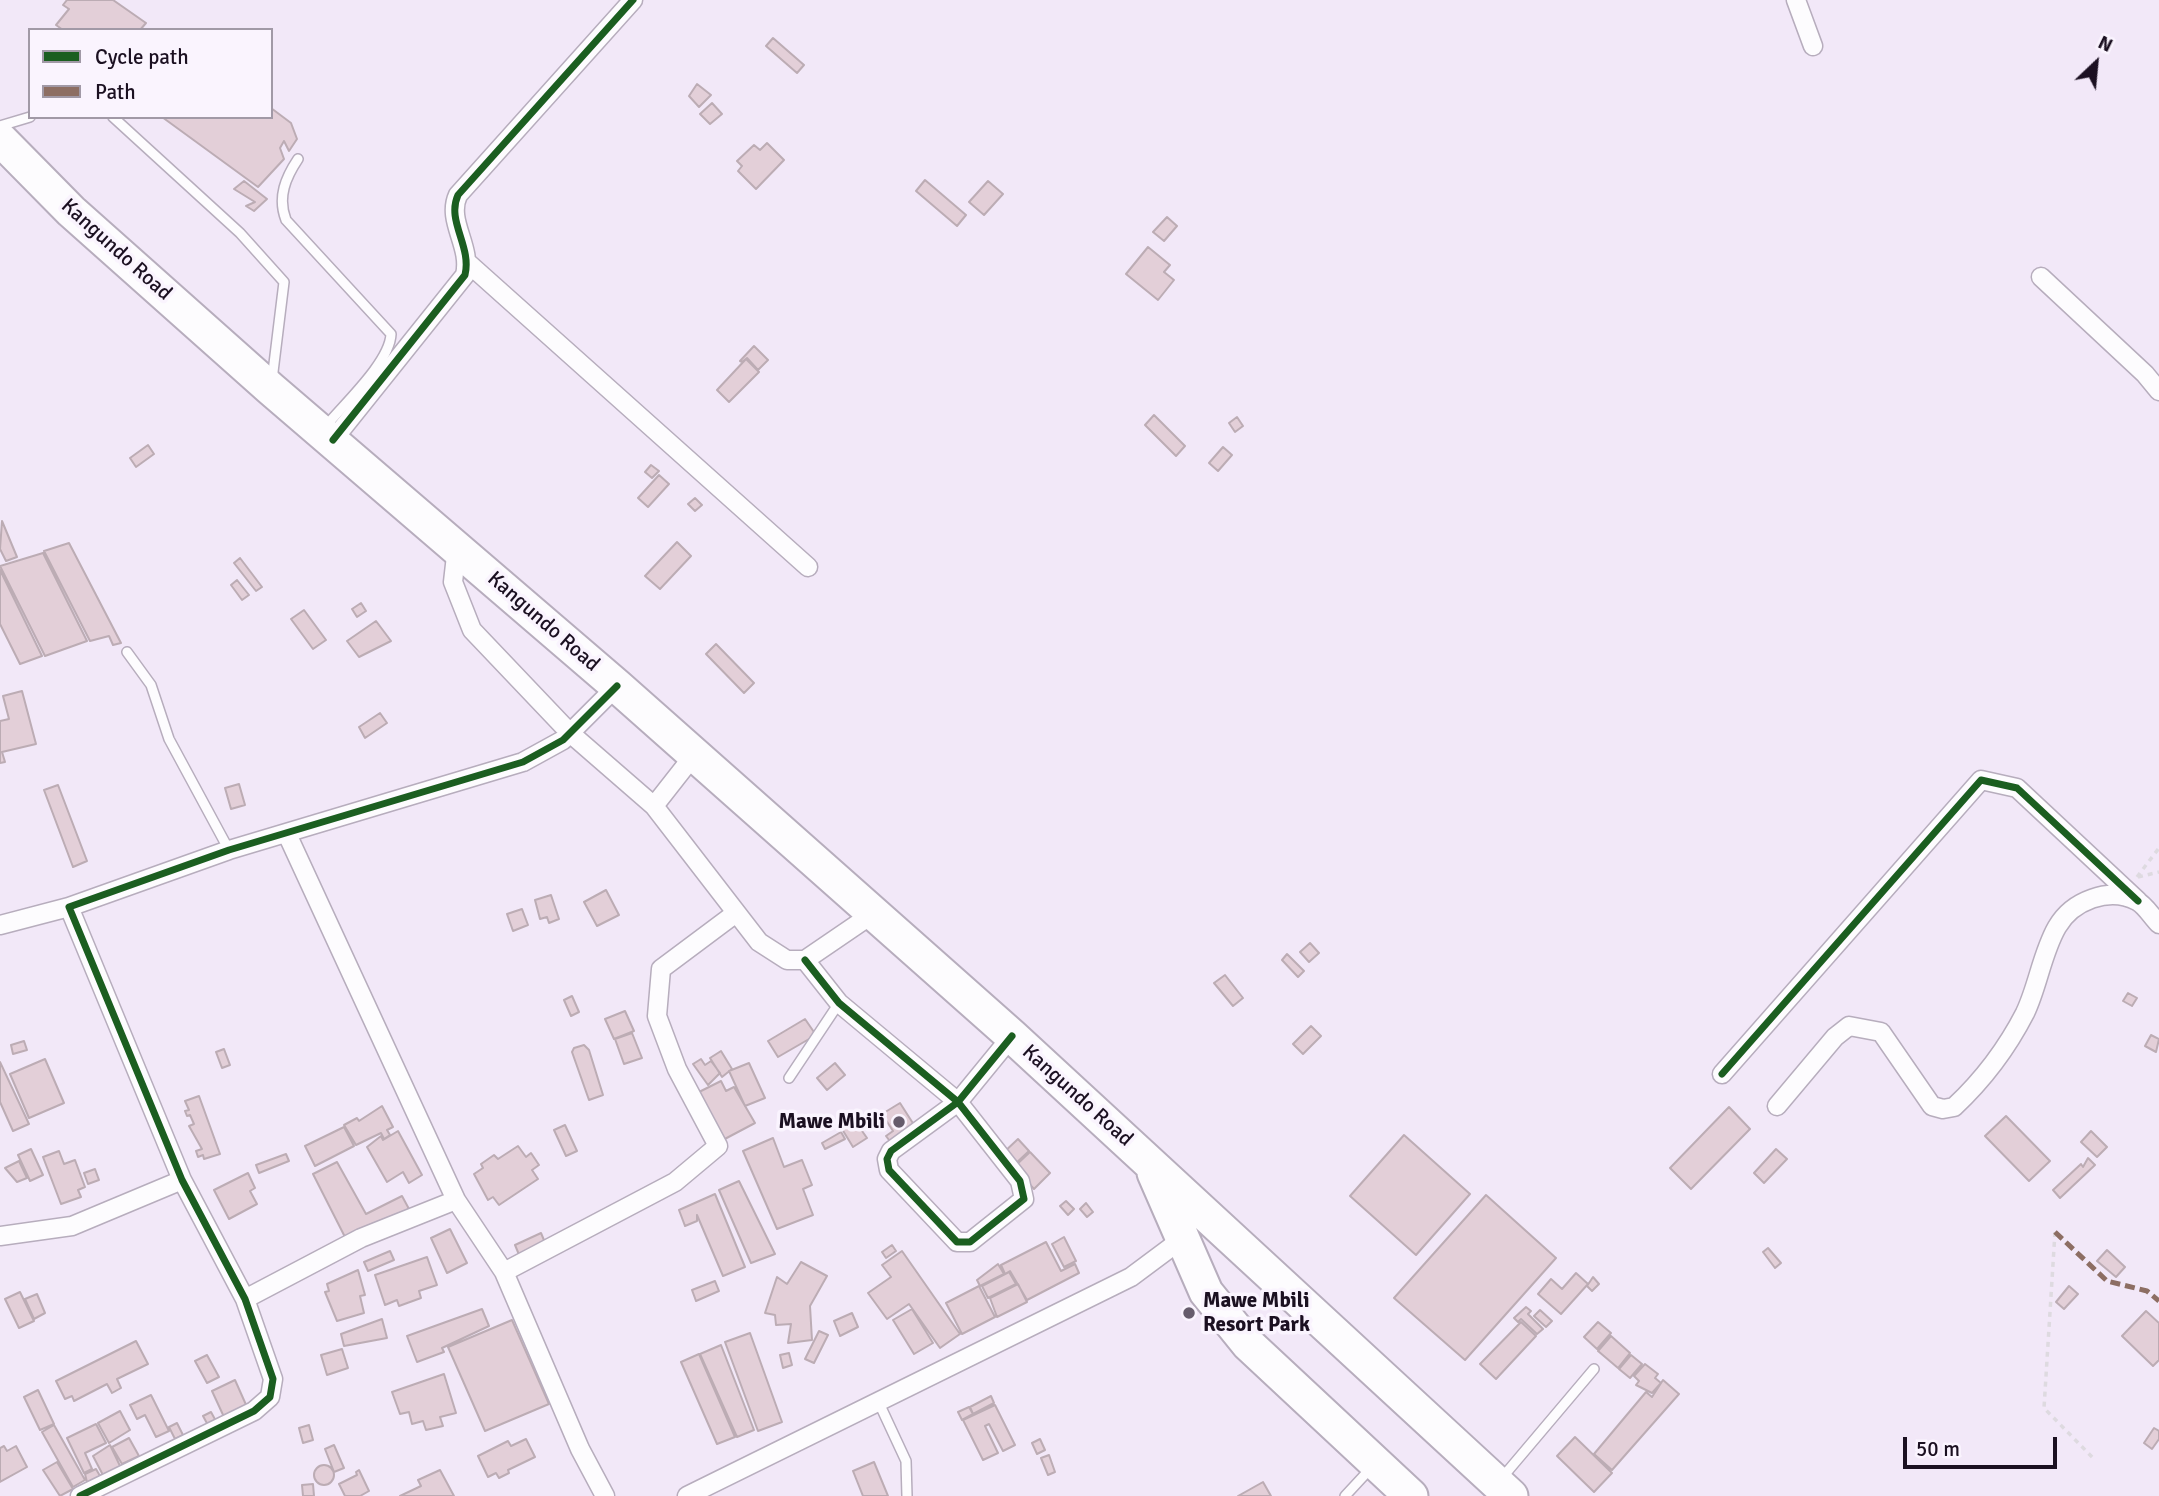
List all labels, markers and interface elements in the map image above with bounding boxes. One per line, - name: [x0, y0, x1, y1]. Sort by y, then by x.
- legend: [28, 28, 273, 119]
- north arrow: [2061, 28, 2131, 98]
- text: N: [2094, 30, 2116, 58]
- text: Cycle path: [95, 44, 189, 70]
- text: Path: [95, 79, 136, 105]
- street label: Kangundo Road: [55, 194, 177, 306]
- street label: Kangundo Road: [482, 566, 604, 678]
- street label: Kangundo Road: [1016, 1040, 1138, 1152]
- place label: Mawe Mbili: [779, 1109, 885, 1135]
- marker: Mawe Mbili: [891, 1114, 907, 1130]
- place label: Mawe Mbili Resort Park: [1203, 1288, 1310, 1338]
- marker: Mawe Mbili Resort Park: [1181, 1305, 1197, 1321]
- scale bar: [1907, 1422, 2061, 1466]
- text: 50 m: [1916, 1436, 1960, 1462]

